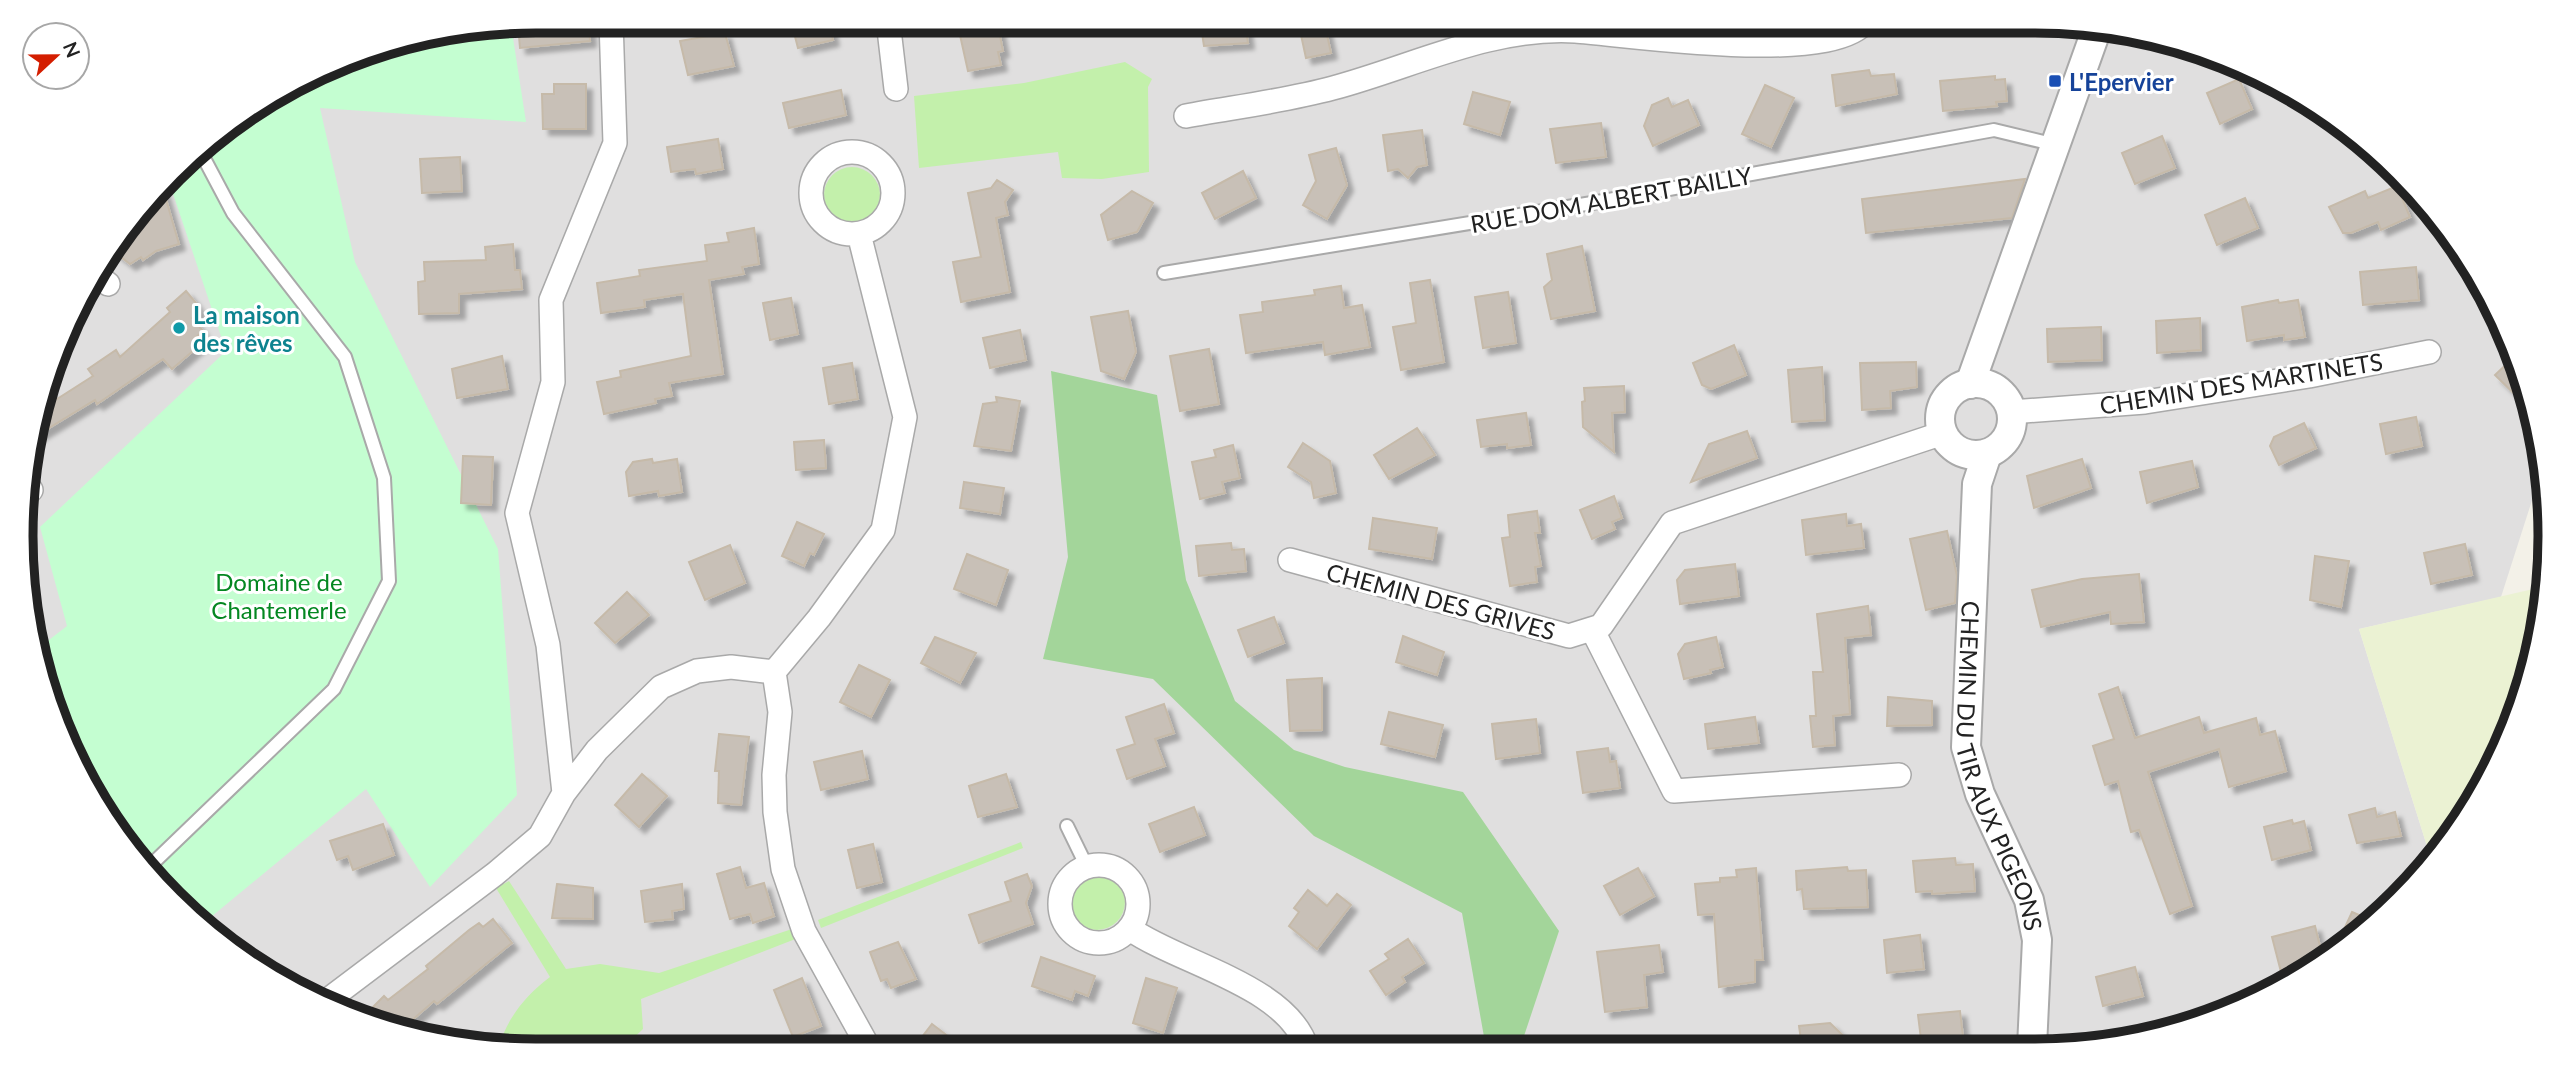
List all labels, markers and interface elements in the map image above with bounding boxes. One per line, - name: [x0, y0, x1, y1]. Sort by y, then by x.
- north arrow: [21, 21, 91, 91]
- text: N: [59, 38, 86, 61]
- place label: L'Epervier: [2069, 67, 2174, 96]
- marker: L'Epervier: [2047, 73, 2063, 89]
- street label: RUE DOM ALBERT BAILLY: [1468, 160, 1754, 238]
- place label: La maison des rêves: [193, 300, 300, 357]
- marker: La maison des rêves: [171, 320, 187, 336]
- street label: CHEMIN DES MARTINETS: [2097, 346, 2385, 420]
- street label: CHEMIN DES GRIVES: [1324, 557, 1558, 645]
- park label: Domaine de Chantemerle: [211, 567, 347, 624]
- street label: CHEMIN DU TIR AUX PIGEONS: [1951, 600, 2049, 933]

